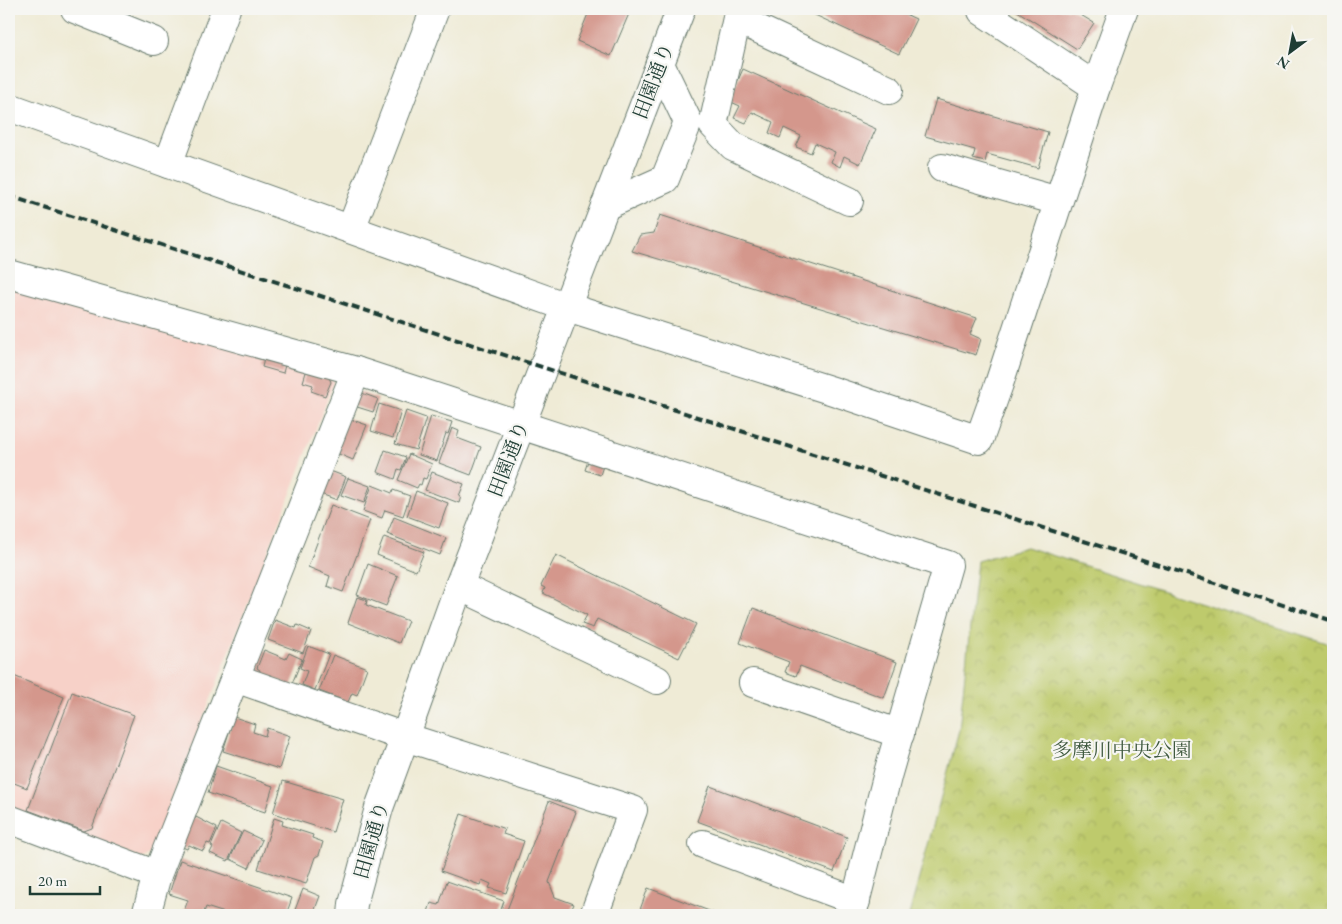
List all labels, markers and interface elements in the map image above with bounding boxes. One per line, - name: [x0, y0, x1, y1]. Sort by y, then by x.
- north arrow: [1264, 28, 1314, 78]
- street label: 田園通り: [627, 39, 679, 123]
- text: N: [1273, 52, 1293, 74]
- street label: 田園通り: [482, 417, 534, 501]
- park label: 多摩川中央公園: [1052, 737, 1192, 763]
- street label: 田園通り: [347, 798, 395, 882]
- scale bar: [30, 864, 100, 896]
- text: 20 m: [38, 871, 67, 890]

